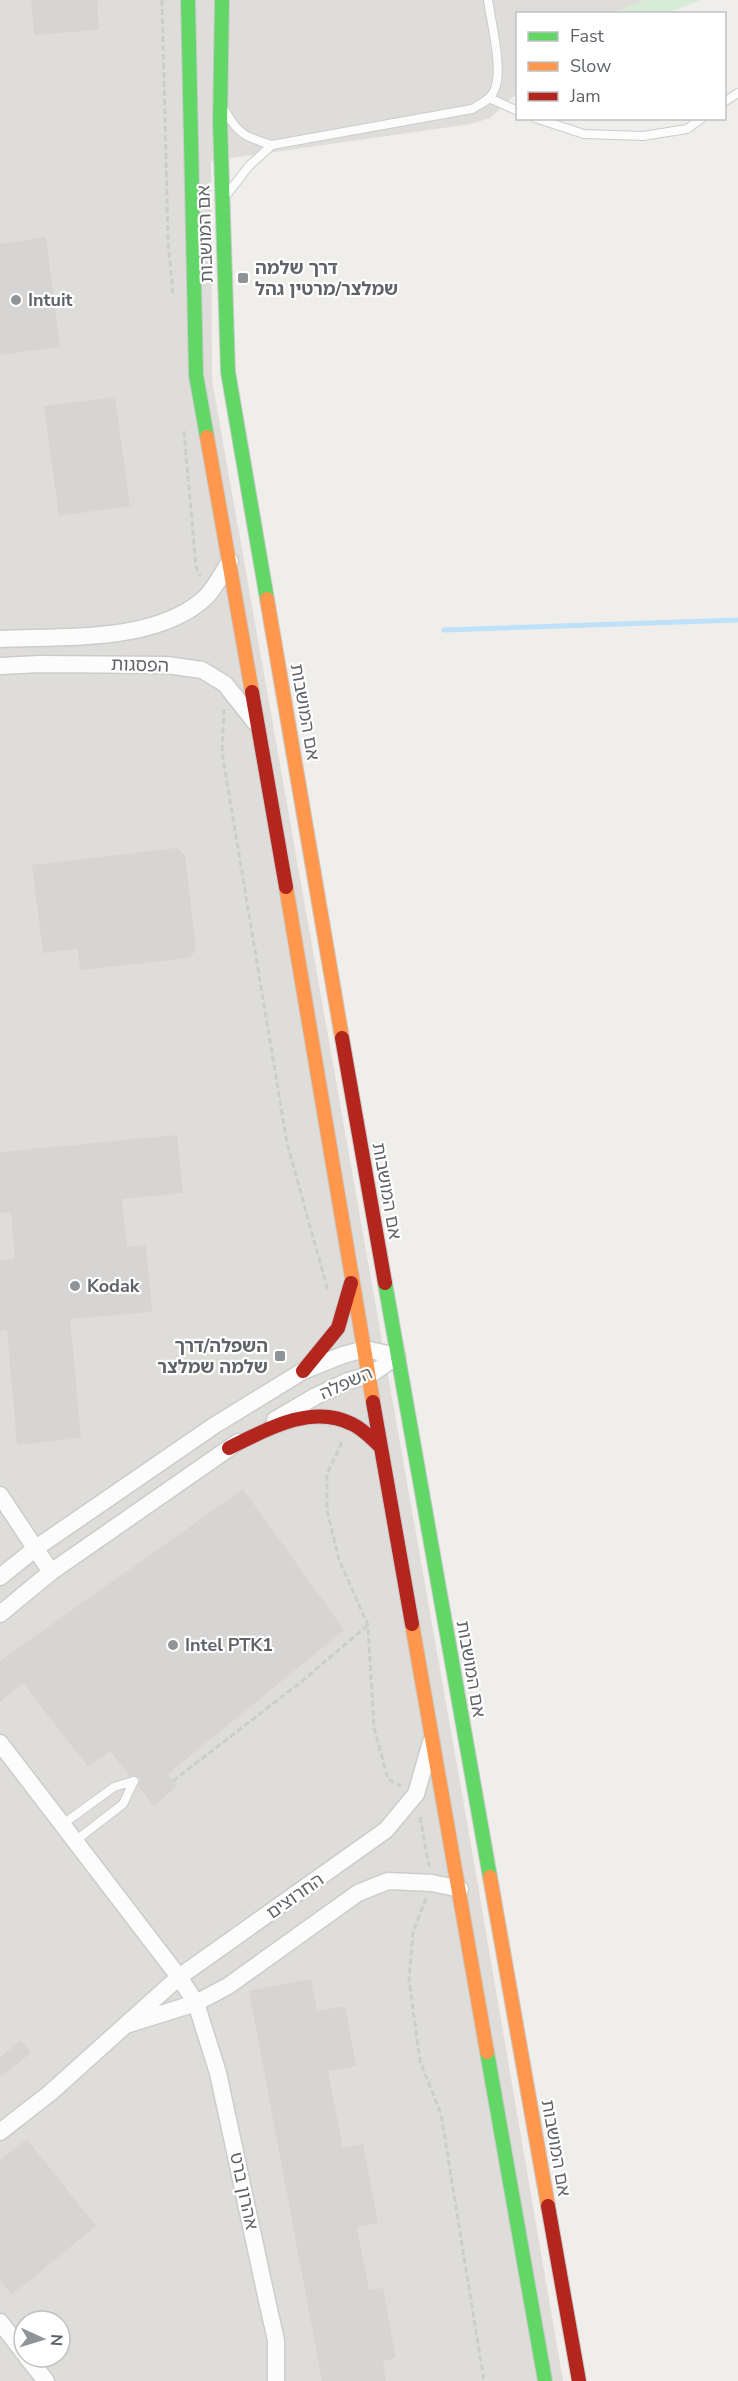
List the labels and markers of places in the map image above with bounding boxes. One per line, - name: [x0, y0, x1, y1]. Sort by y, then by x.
- place label: דרך שלמה שמלצר/מרטין גהל: [255, 256, 398, 301]
- marker: דרך שלמה שמלצר/מרטין גהל: [236, 271, 250, 285]
- place label: Intuit: [28, 288, 73, 312]
- marker: Intuit: [9, 293, 23, 307]
- place label: Kodak: [87, 1274, 140, 1298]
- marker: Kodak: [68, 1279, 82, 1293]
- place label: השפלה/דרך שלמה שמלצר: [157, 1334, 268, 1379]
- marker: השפלה/דרך שלמה שמלצר: [273, 1349, 287, 1363]
- place label: Intel PTK1: [185, 1633, 273, 1657]
- marker: Intel PTK1: [166, 1638, 180, 1652]

